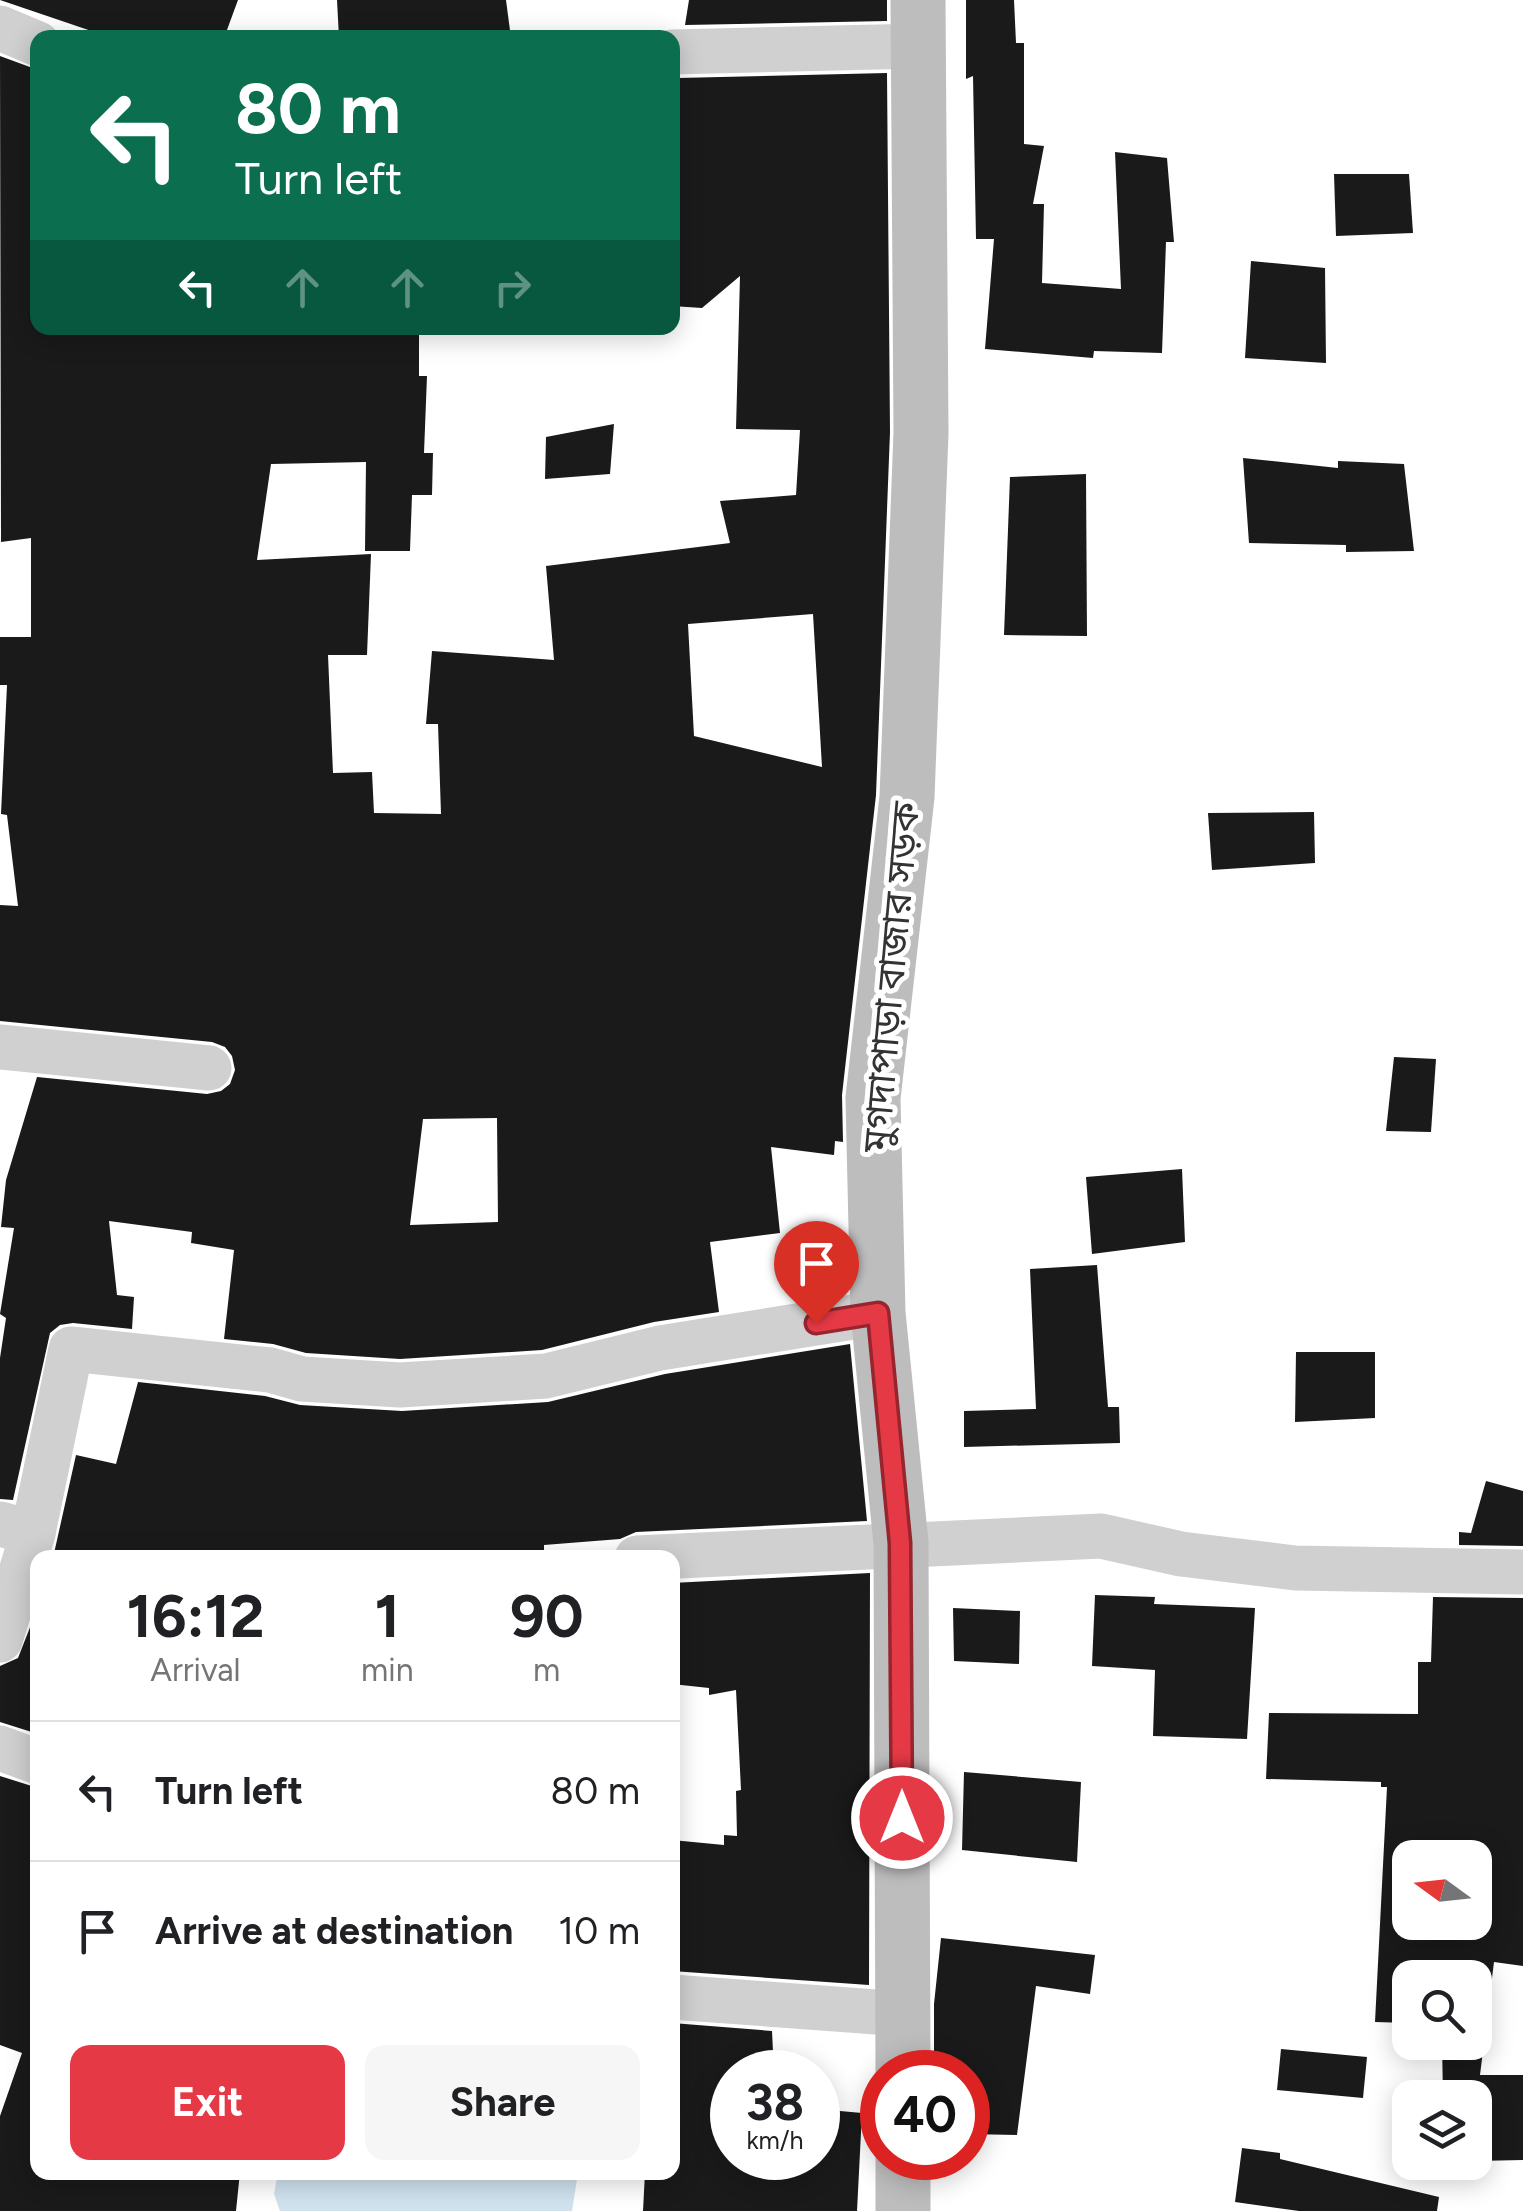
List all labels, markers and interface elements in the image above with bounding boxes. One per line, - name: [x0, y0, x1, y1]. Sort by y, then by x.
- text: 80 m: [235, 66, 401, 151]
- icon: left: [70, 70, 200, 200]
- text: Turn left: [235, 151, 402, 205]
- icon: left: [170, 260, 225, 315]
- icon: ahead: [275, 260, 330, 315]
- icon: ahead: [380, 260, 435, 315]
- icon: right: [485, 260, 540, 315]
- street label: মুগদাপাড়া বাজার সড়ক: [853, 798, 929, 1155]
- pin: [774, 1221, 859, 1324]
- icon: arrive: [789, 1236, 844, 1291]
- text: 16:12: [126, 1580, 265, 1652]
- text: 1: [375, 1580, 400, 1652]
- text: 90: [510, 1580, 584, 1652]
- text: Arrival: [150, 1651, 241, 1689]
- text: min: [361, 1651, 414, 1689]
- text: m: [533, 1651, 560, 1689]
- icon: left: [70, 1764, 125, 1819]
- position arrow: [850, 1766, 954, 1870]
- text: Turn left: [155, 1768, 303, 1814]
- text: 80 m: [551, 1768, 640, 1814]
- north arrow: [1392, 1840, 1492, 1940]
- map controls: [1392, 1840, 1492, 2180]
- icon: arrive: [70, 1904, 125, 1959]
- text: Arrive at destination: [155, 1908, 513, 1954]
- text: 10 m: [558, 1908, 640, 1954]
- button: search: [1392, 1960, 1492, 2060]
- button: Exit: [70, 2045, 345, 2160]
- button: Share: [365, 2045, 640, 2160]
- speed limit sign: 40: [860, 2050, 990, 2180]
- text: 38: [746, 2072, 804, 2133]
- button: layers: [1392, 2080, 1492, 2180]
- text: km/h: [746, 2125, 804, 2155]

